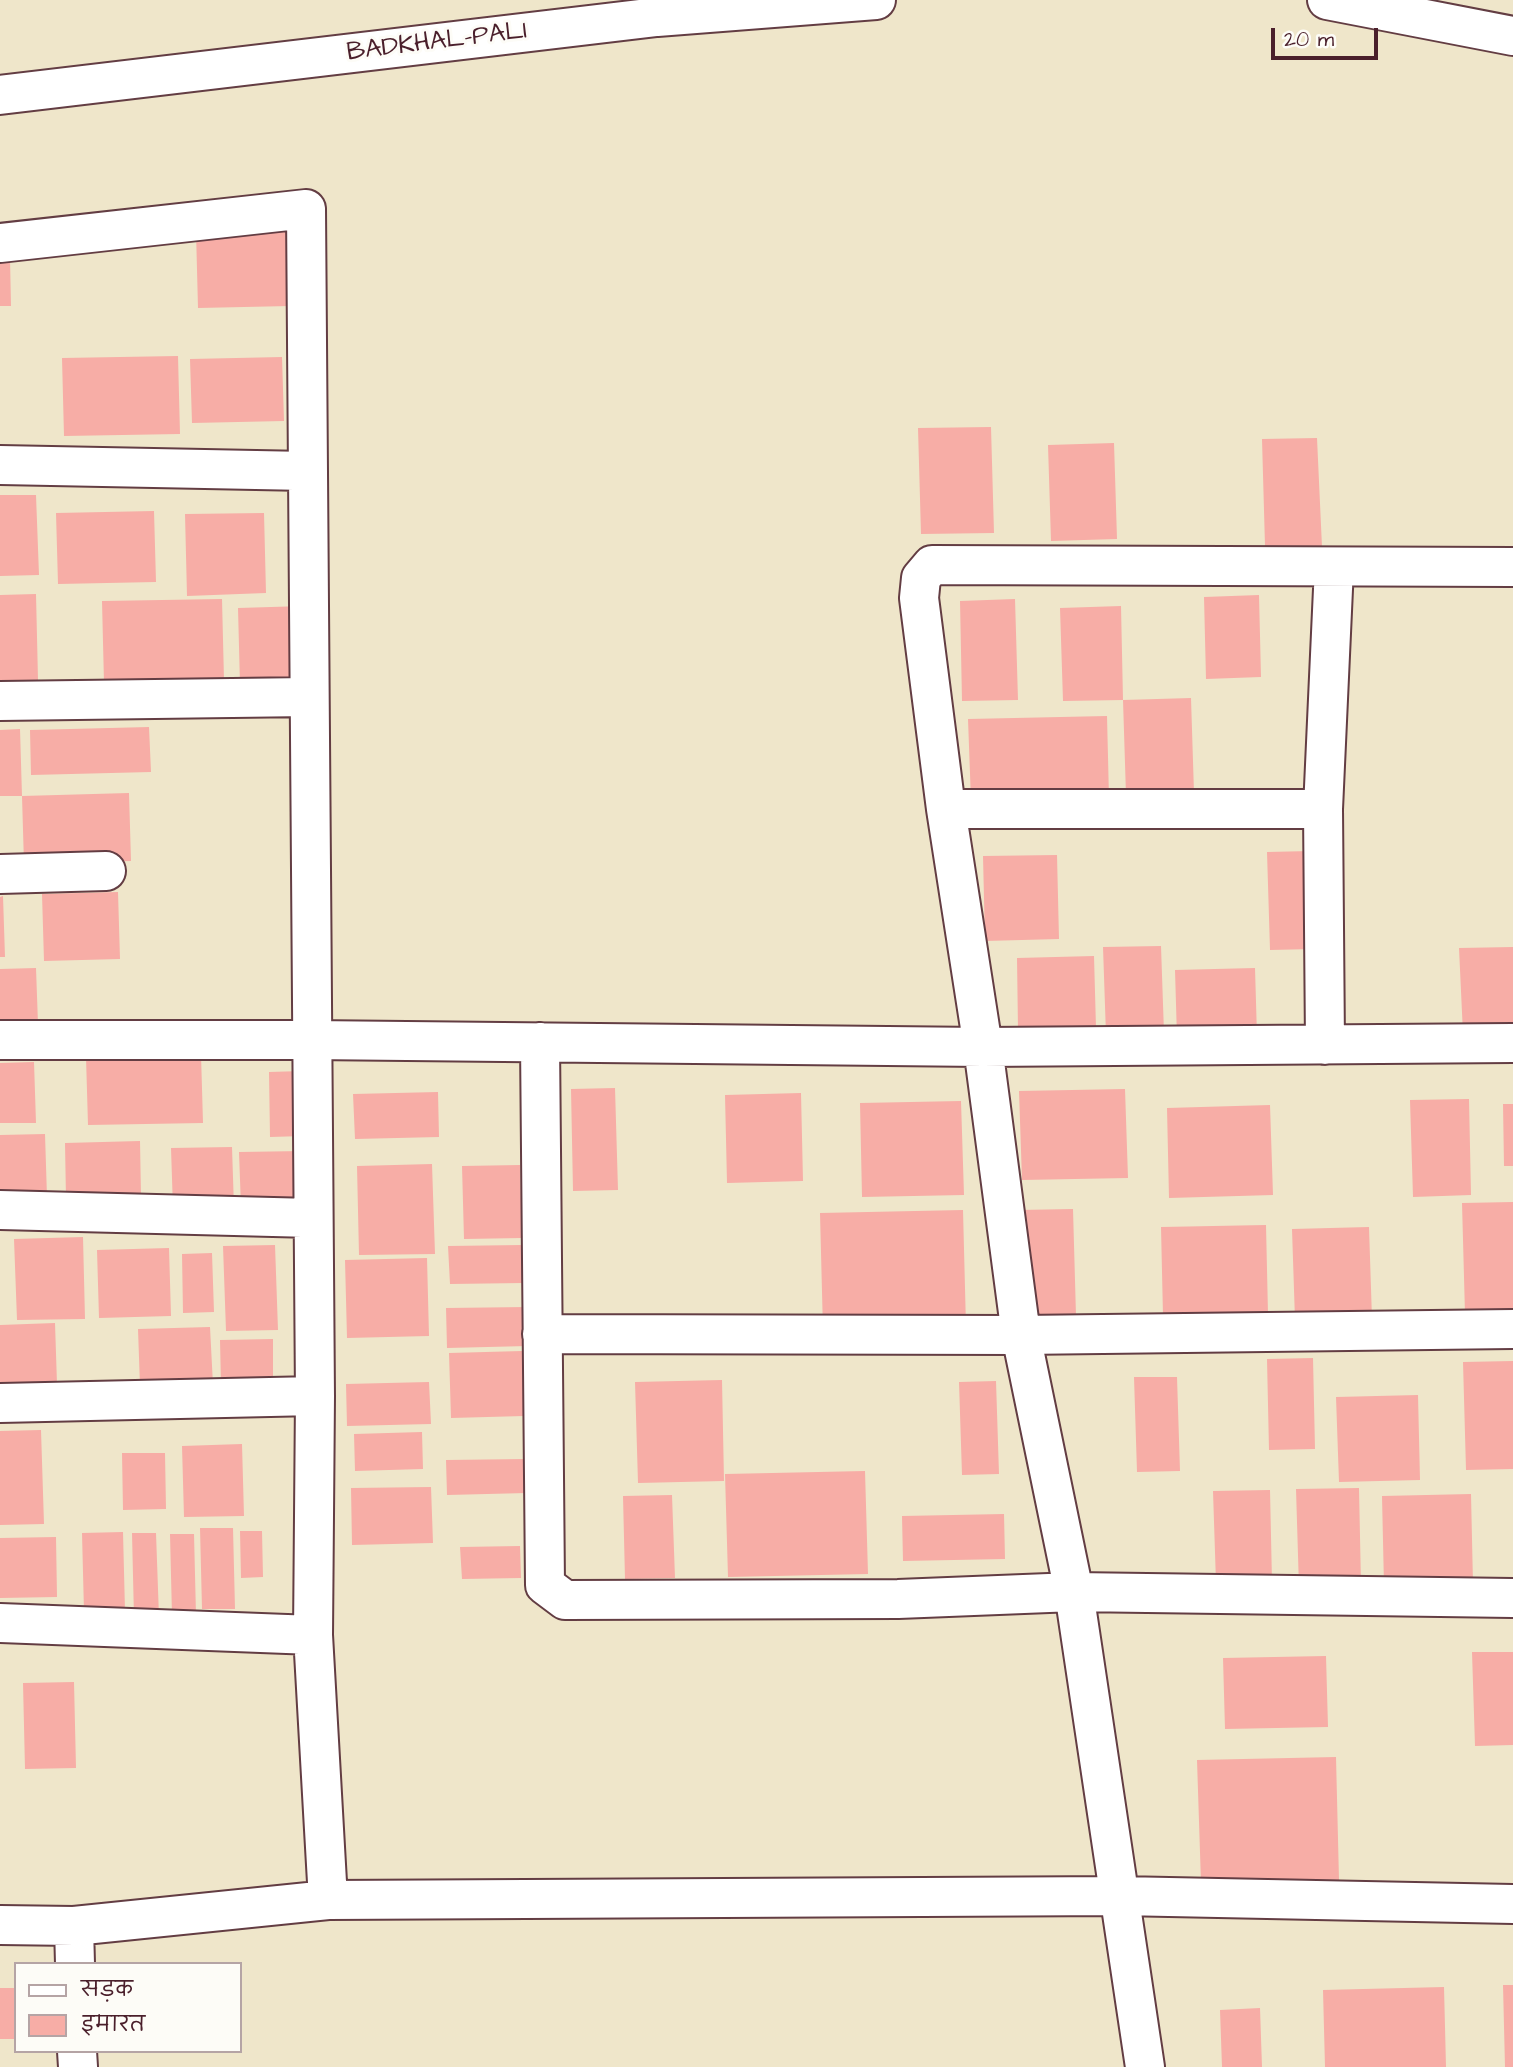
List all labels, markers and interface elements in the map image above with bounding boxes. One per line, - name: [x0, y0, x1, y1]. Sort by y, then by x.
- scale bar: [1275, 14, 1382, 58]
- street label: BADKHAL-PALI: [345, 16, 529, 70]
- text: 20 m: [1284, 25, 1334, 54]
- legend: [14, 1962, 242, 2053]
- text: सड़क: [81, 1975, 133, 2004]
- text: इमारत: [81, 2010, 145, 2039]

